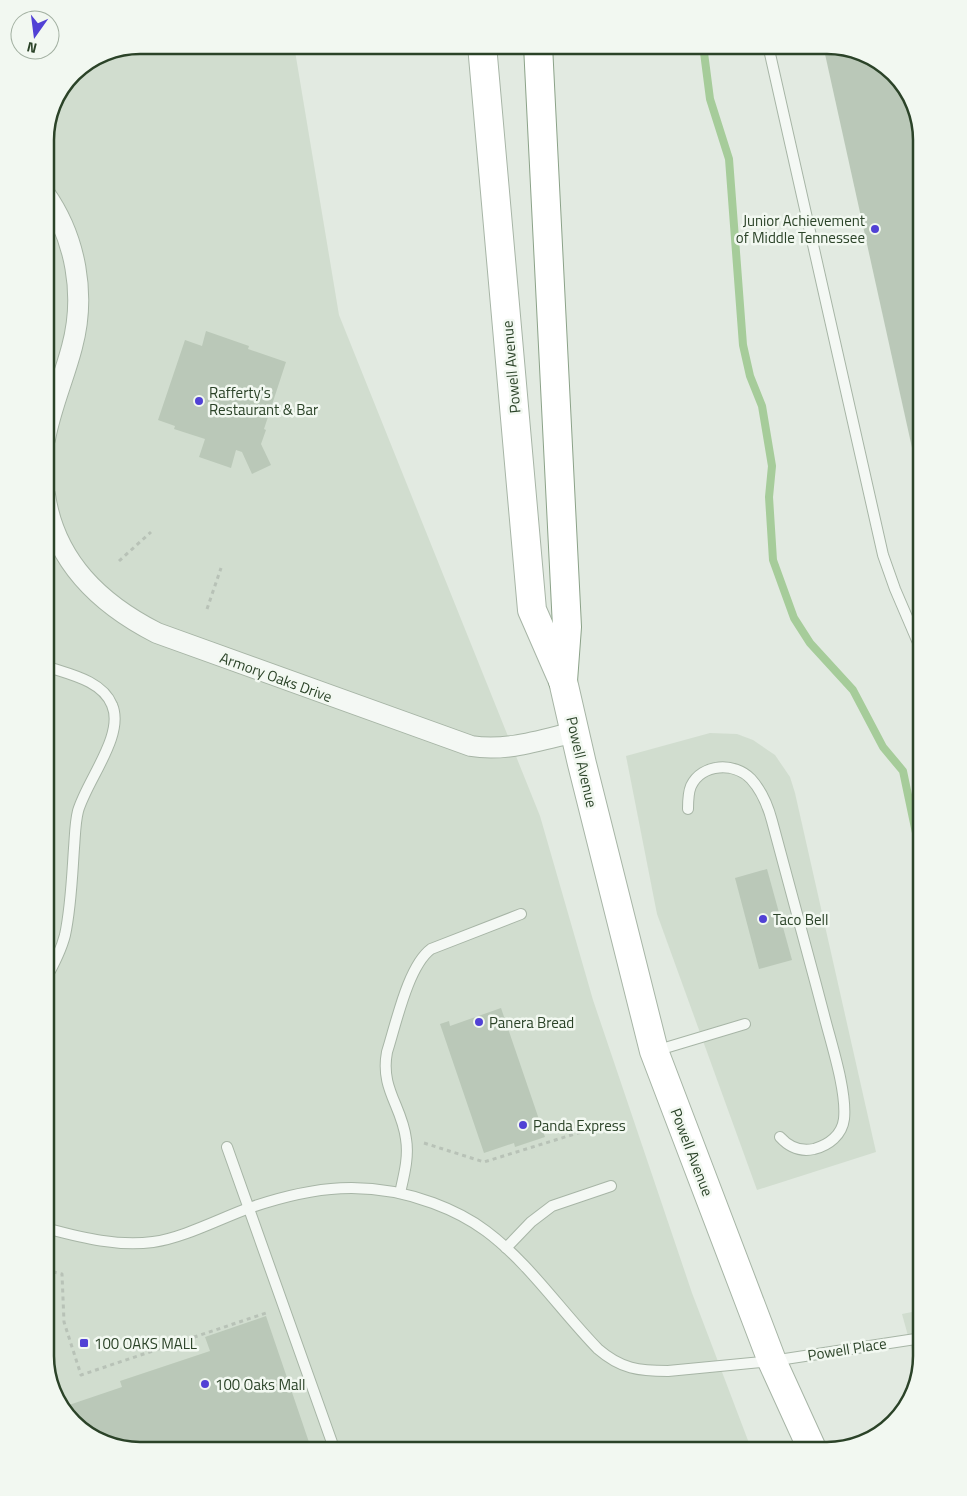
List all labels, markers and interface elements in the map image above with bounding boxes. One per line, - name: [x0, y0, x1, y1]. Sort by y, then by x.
- north arrow: [10, 10, 60, 60]
- text: N: [24, 37, 39, 59]
- place label: Junior Achievement of Middle Tennessee: [736, 209, 866, 249]
- marker: Junior Achievement of Middle Tennessee: [869, 223, 881, 235]
- street label: Powell Avenue: [496, 320, 526, 414]
- place label: Rafferty's Restaurant & Bar: [209, 381, 318, 421]
- marker: Rafferty's Restaurant & Bar: [193, 395, 205, 407]
- street label: Armory Oaks Drive: [217, 646, 335, 708]
- street label: Powell Avenue: [560, 714, 604, 810]
- place label: Taco Bell: [773, 908, 829, 931]
- marker: Taco Bell: [757, 913, 769, 925]
- place label: Panera Bread: [489, 1011, 574, 1034]
- marker: Panera Bread: [473, 1016, 485, 1028]
- street label: Powell Avenue: [665, 1105, 719, 1199]
- place label: Panda Express: [533, 1114, 626, 1137]
- marker: Panda Express: [517, 1119, 529, 1131]
- street label: Powell Place: [806, 1331, 888, 1367]
- place label: 100 OAKS MALL: [94, 1332, 197, 1355]
- marker: 100 OAKS MALL: [78, 1337, 90, 1349]
- place label: 100 Oaks Mall: [215, 1373, 305, 1396]
- marker: 100 Oaks Mall: [199, 1378, 211, 1390]

